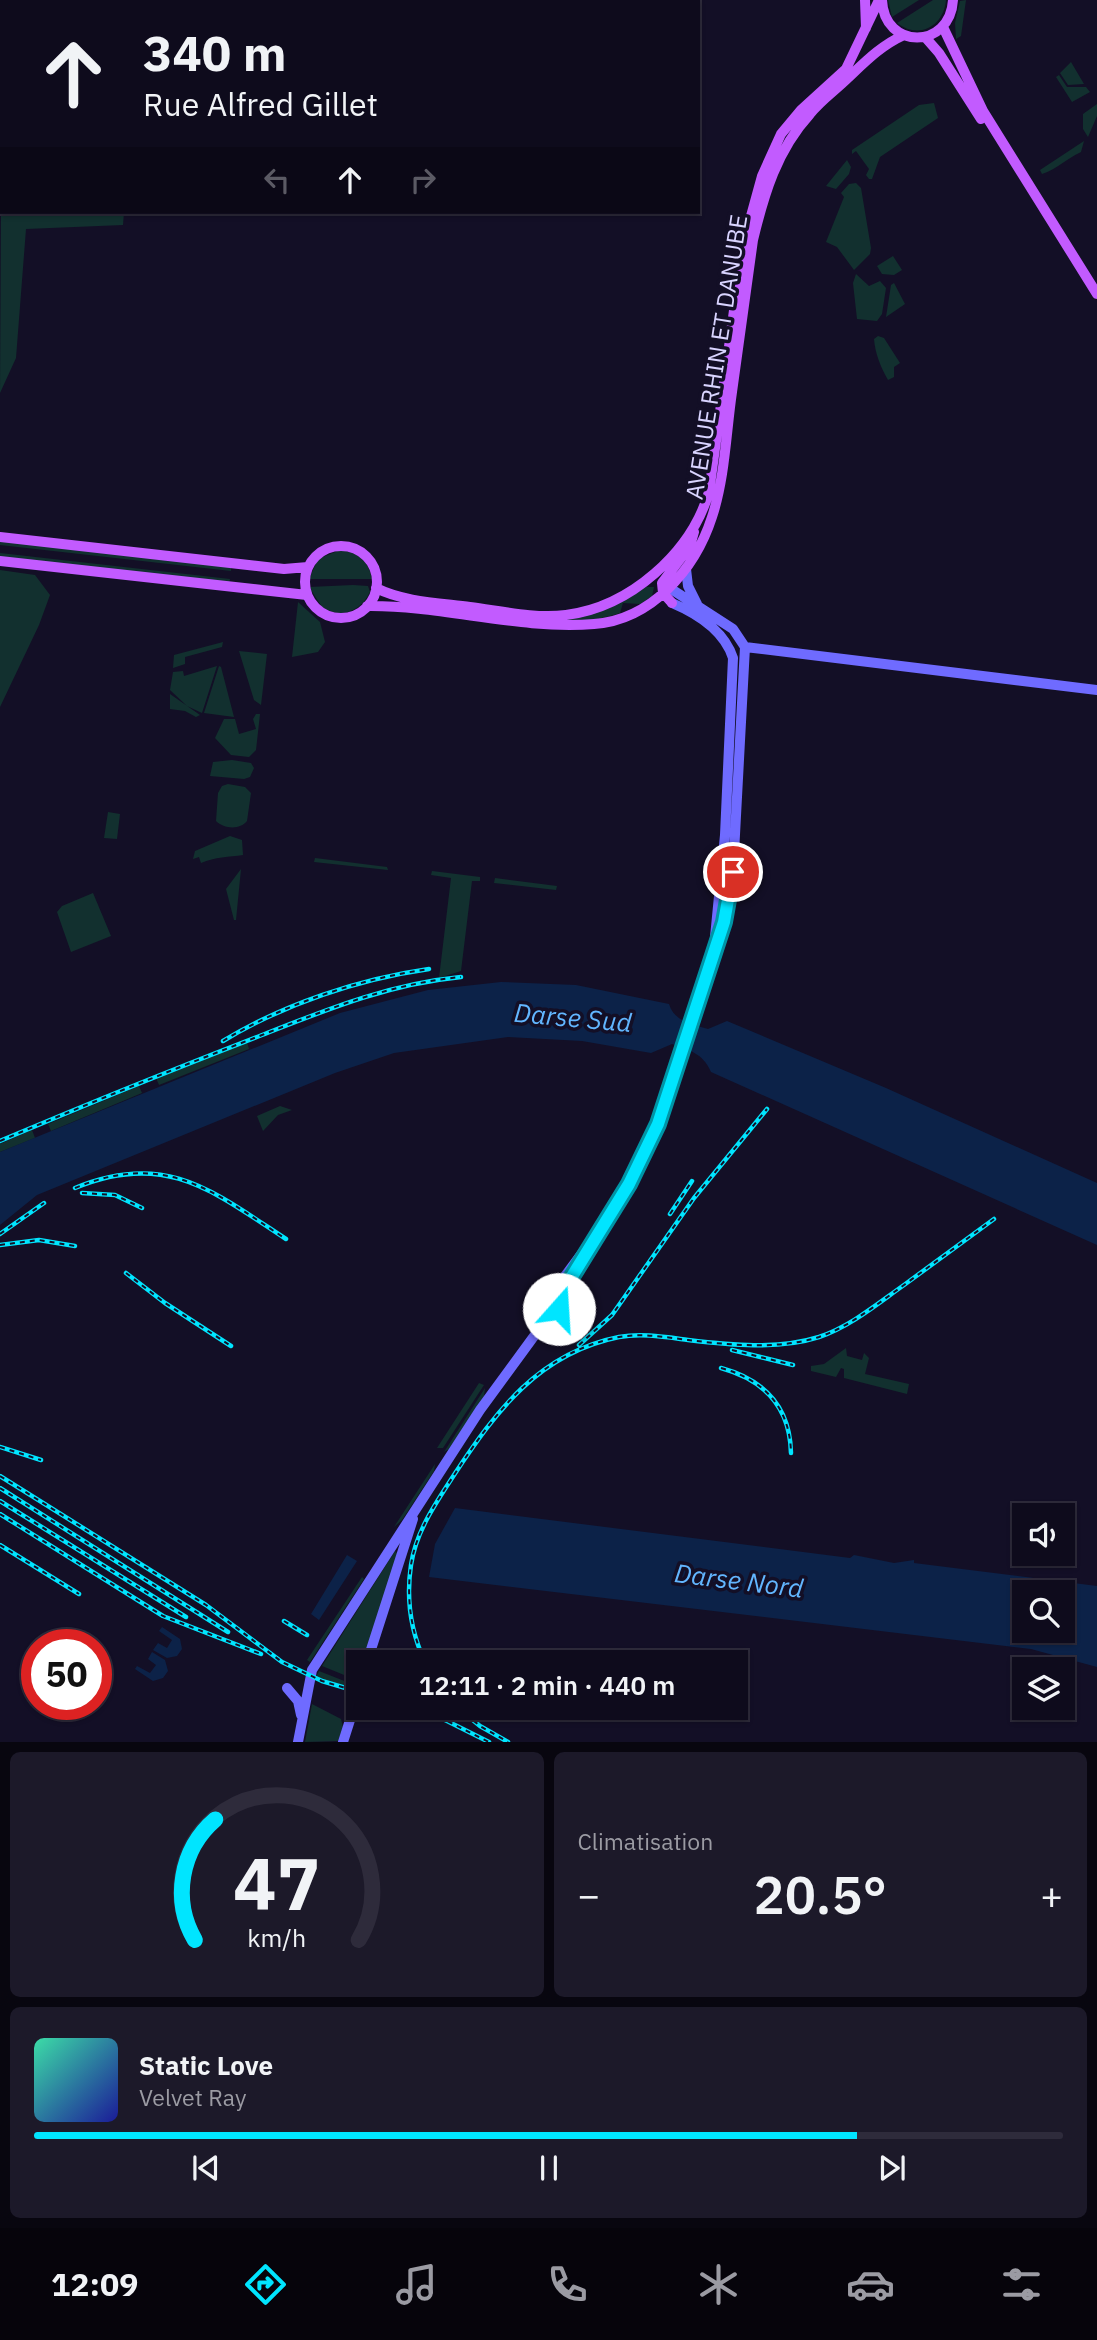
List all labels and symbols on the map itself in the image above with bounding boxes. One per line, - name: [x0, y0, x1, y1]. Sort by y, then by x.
- street label: AVENUE RHIN ET DANUBE: [678, 212, 754, 502]
- pin: [703, 842, 763, 902]
- water label: Darse Sud: [513, 995, 634, 1039]
- position arrow: [522, 1272, 596, 1346]
- water label: Darse Nord: [673, 1555, 806, 1605]
- speed limit sign: 50: [21, 1629, 112, 1720]

